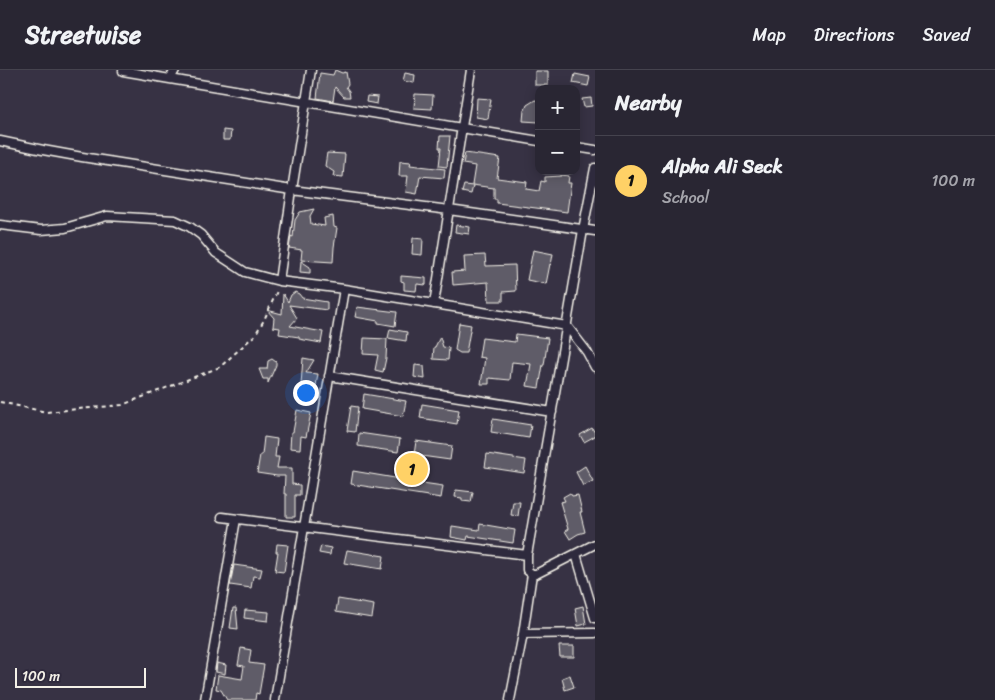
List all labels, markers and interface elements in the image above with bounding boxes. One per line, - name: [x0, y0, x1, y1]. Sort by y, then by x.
- text: Streetwise: [25, 14, 141, 56]
- text: Map: [753, 19, 786, 51]
- text: Directions: [814, 19, 895, 51]
- text: Saved: [923, 19, 970, 51]
- text: Nearby: [615, 84, 681, 122]
- map controls: [535, 85, 580, 175]
- button: +: [535, 85, 580, 130]
- button: −: [535, 130, 580, 175]
- text: Alpha Ali Seck: [662, 150, 783, 183]
- text: 1: [628, 166, 634, 195]
- text: 100 m: [931, 166, 975, 195]
- text: School: [662, 183, 709, 212]
- your location: [293, 380, 319, 406]
- pin: 1: [396, 450, 428, 488]
- text: 100 m: [22, 664, 60, 689]
- scale bar: [15, 665, 146, 688]

